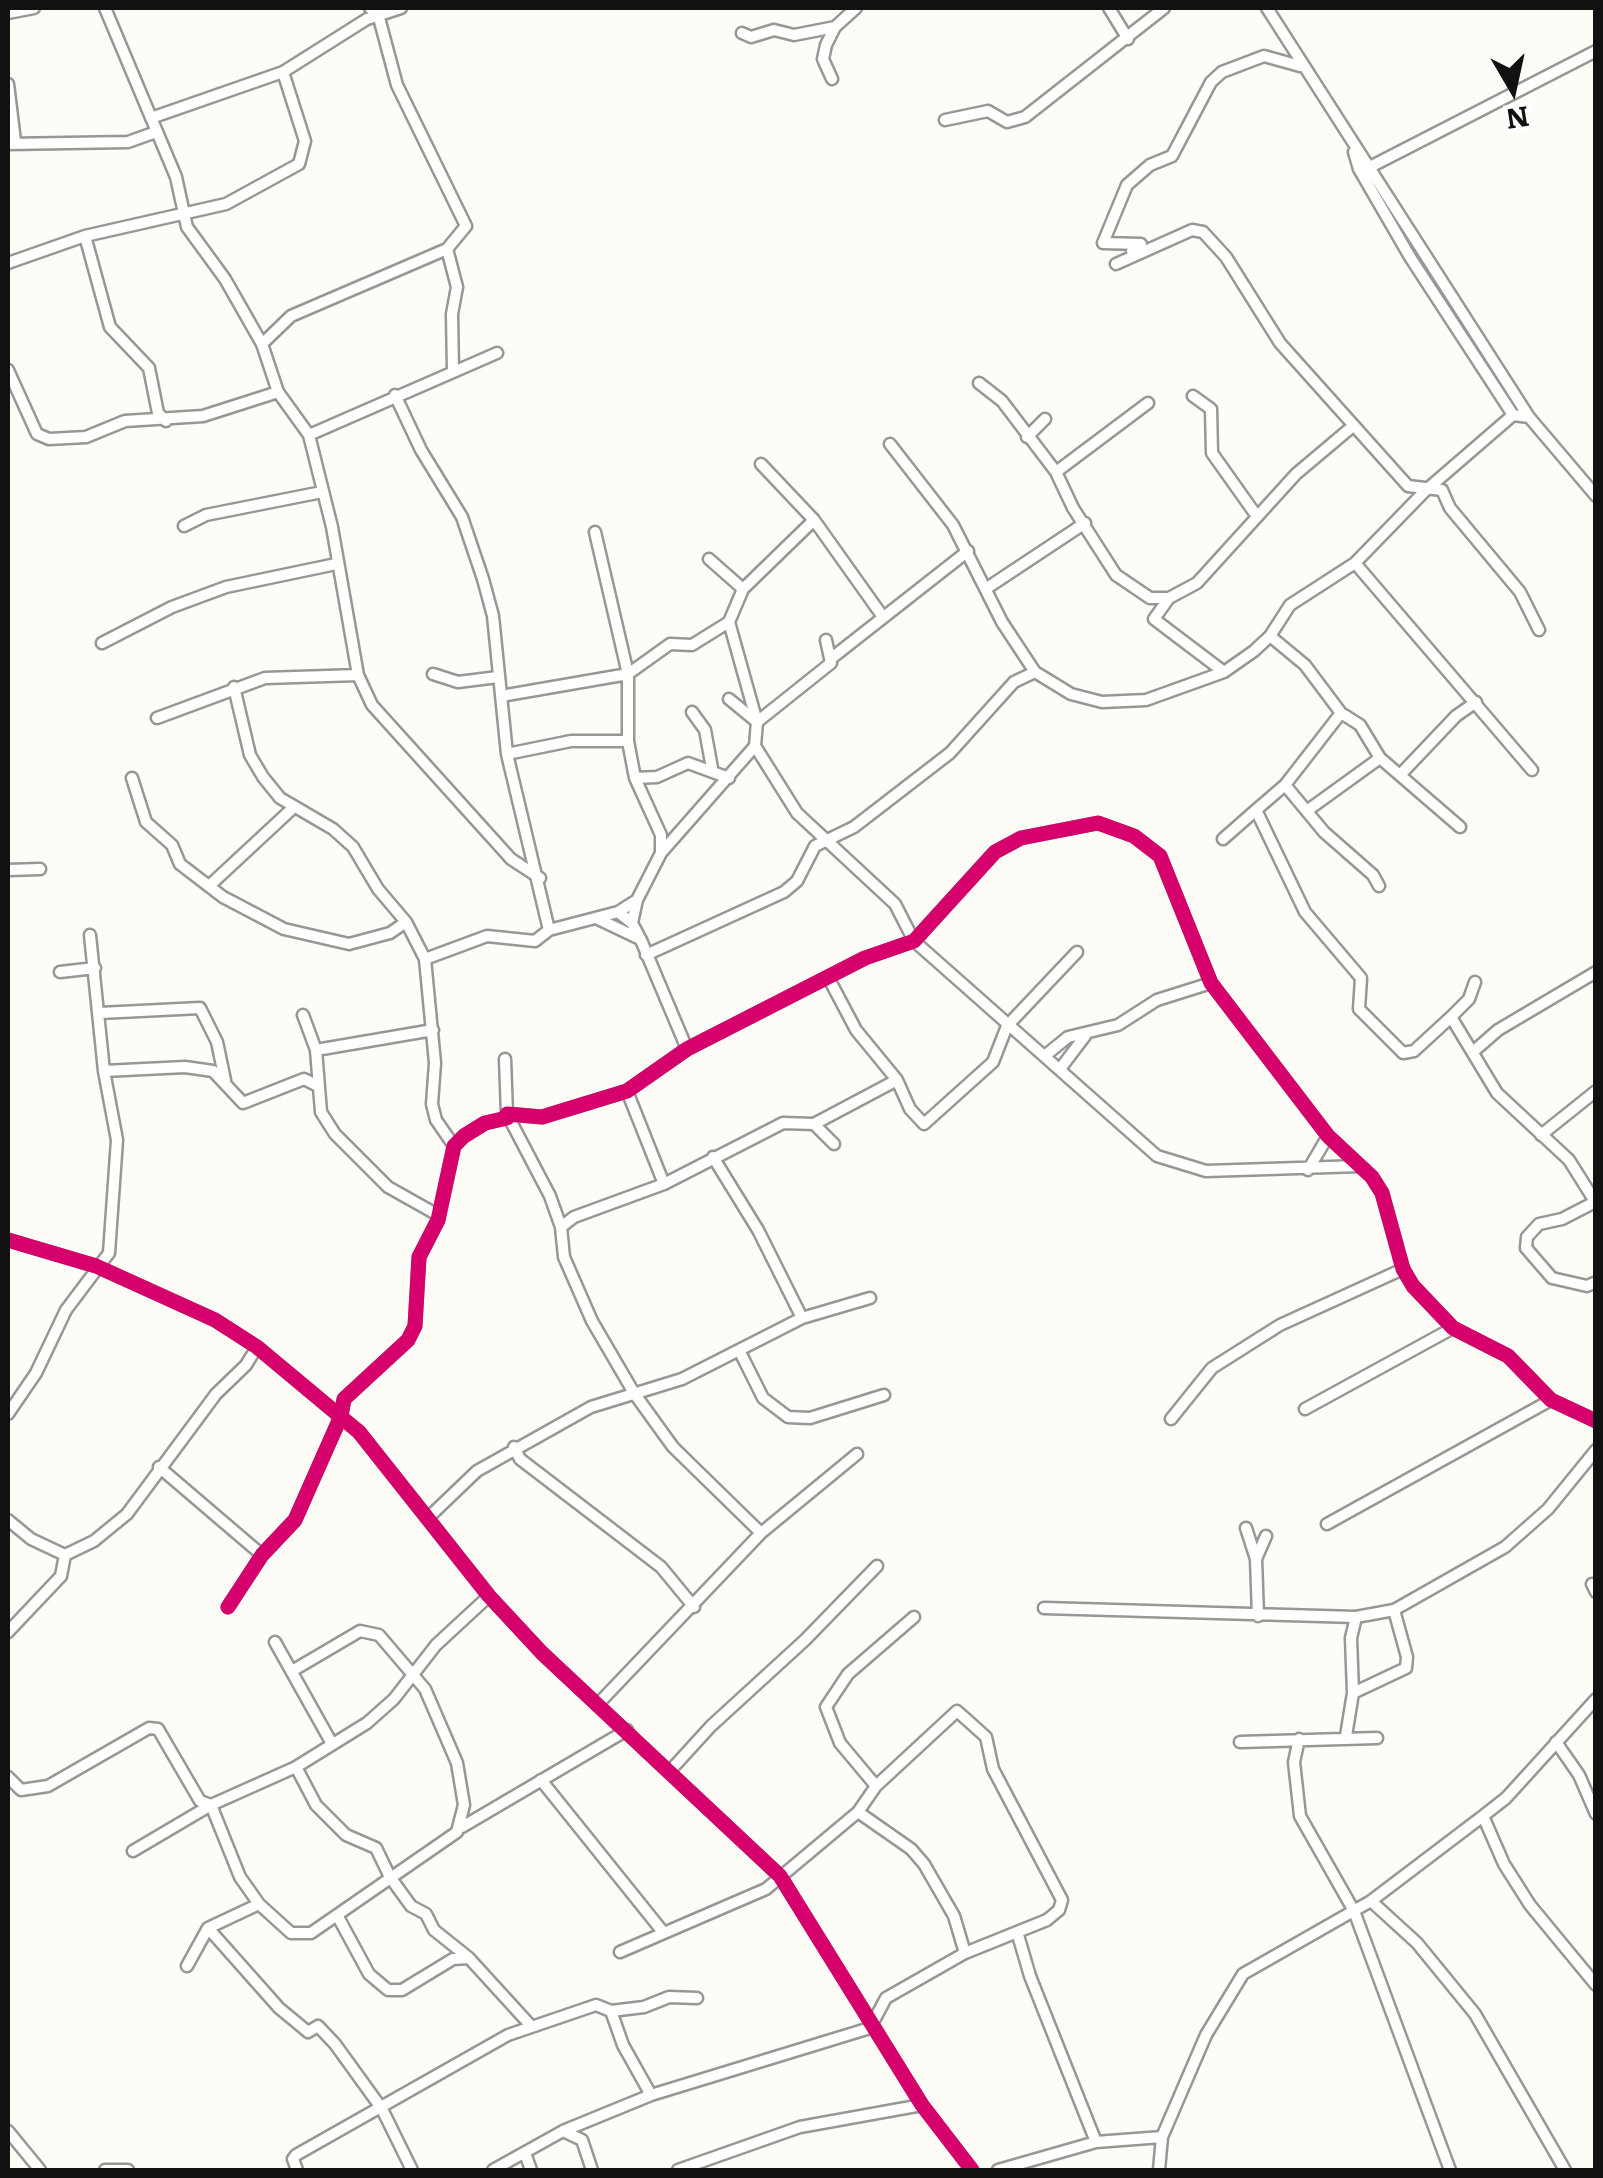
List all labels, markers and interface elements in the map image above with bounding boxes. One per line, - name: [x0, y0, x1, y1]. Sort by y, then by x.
- north arrow: [1463, 40, 1563, 140]
- text: N: [1503, 97, 1533, 142]

